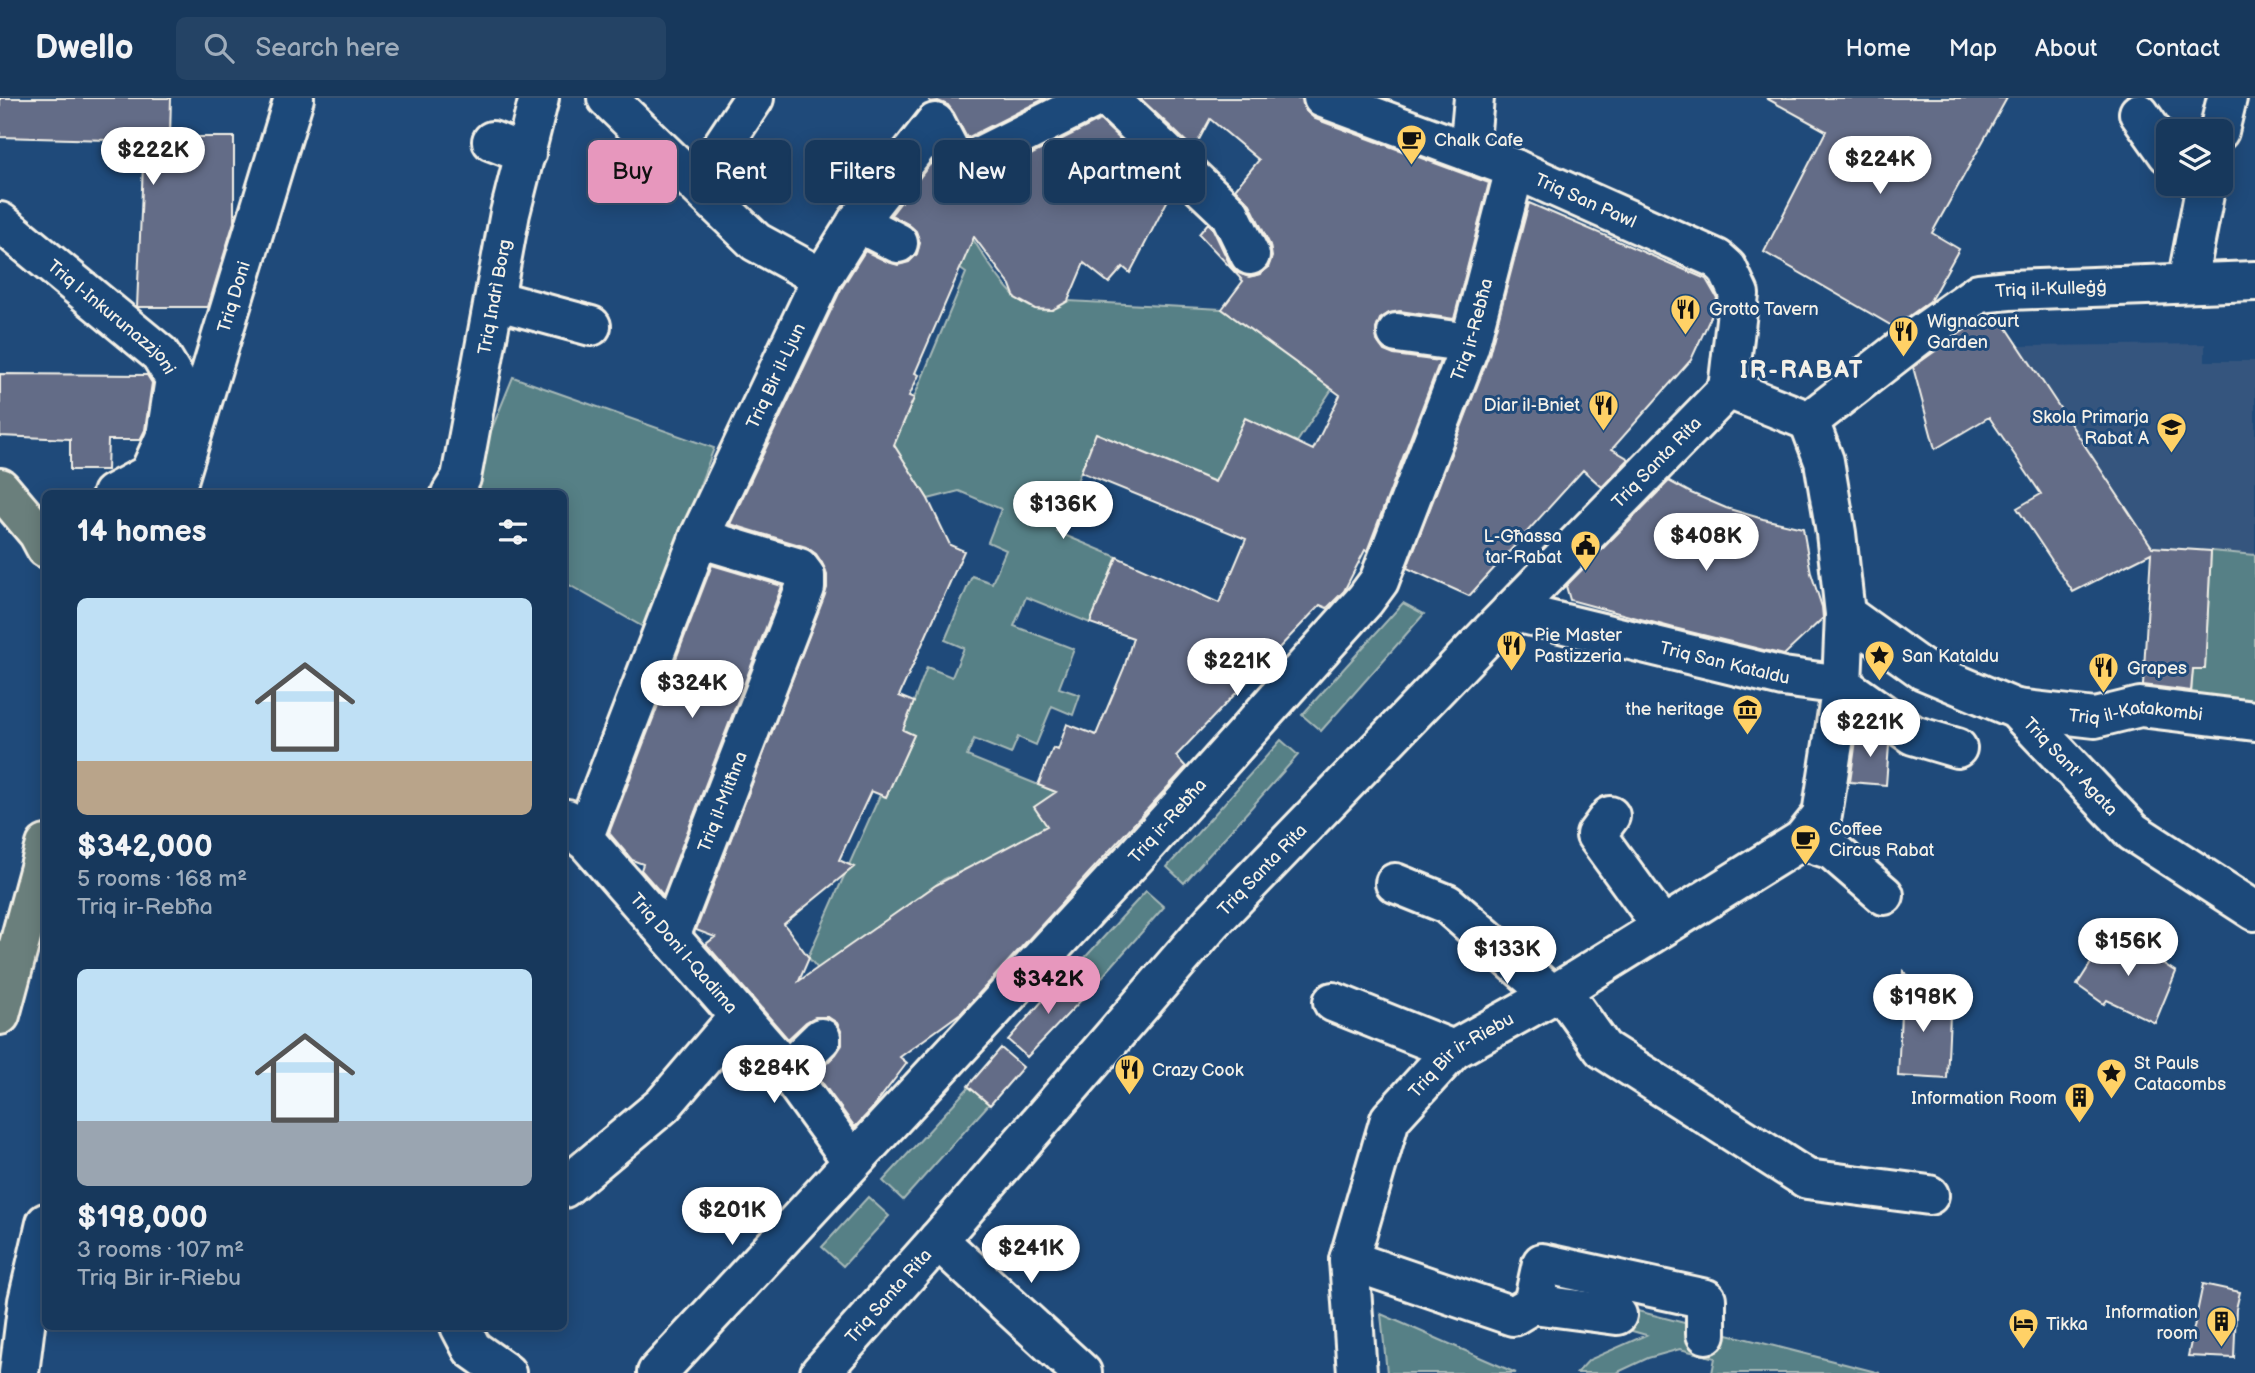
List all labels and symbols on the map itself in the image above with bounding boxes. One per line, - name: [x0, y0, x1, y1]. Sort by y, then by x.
- cafe icon: Chalk Cafe: [1394, 123, 1428, 167]
- pin: $222K: [104, 127, 202, 187]
- place label: Chalk Cafe: [1434, 130, 1523, 151]
- pin: $224K: [1831, 136, 1929, 196]
- street label: Triq San Pawl: [1532, 169, 1640, 232]
- street label: Triq Indrì Borg: [474, 238, 515, 356]
- street label: Triq l-Inkurunazzjoni: [43, 255, 180, 378]
- street label: Triq Doni: [213, 259, 254, 335]
- street label: Triq ir-Rebħa: [1446, 276, 1497, 384]
- street label: Triq il-Kulleġġ: [1994, 276, 2107, 302]
- restaurant icon: Grotto Tavern: [1669, 292, 1703, 336]
- place label: Grotto Tavern: [1709, 299, 1819, 320]
- place label: Wignacourt Garden: [1927, 311, 2020, 353]
- restaurant icon: Wignacourt Garden: [1887, 314, 1921, 358]
- street label: Triq Bir il-Ljun: [742, 320, 810, 432]
- district label: IR-RABAT: [1740, 356, 1864, 385]
- restaurant icon: Diar il-Bniet: [1586, 388, 1620, 432]
- place label: Diar il-Bniet: [1483, 395, 1580, 416]
- place label: Skola Primarja Rabat A: [2032, 407, 2149, 449]
- school or university icon: Skola Primarja Rabat A: [2155, 410, 2189, 454]
- street label: Triq Santa Rita: [1607, 412, 1706, 512]
- pin: $136K: [1014, 482, 1112, 541]
- pin: $408K: [1657, 514, 1755, 573]
- place label: L-Għassa tar-Rabat: [1483, 526, 1562, 568]
- public building icon: L-Għassa tar-Rabat: [1568, 529, 1602, 573]
- place label: Pie Master Pastizzeria: [1534, 625, 1622, 667]
- restaurant icon: Pie Master Pastizzeria: [1494, 628, 1528, 672]
- street label: Triq San Kataldu: [1658, 637, 1791, 688]
- pin: $221K: [1188, 638, 1286, 698]
- place icon: San Kataldu: [1862, 639, 1896, 683]
- place label: San Kataldu: [1902, 646, 1999, 667]
- restaurant icon: Grapes: [2087, 651, 2121, 695]
- place label: Grapes: [2127, 658, 2187, 679]
- pin: $324K: [643, 660, 741, 720]
- museum icon: the heritage: [1730, 692, 1764, 736]
- street label: Triq il-Katakombi: [2068, 697, 2204, 729]
- place label: the heritage: [1625, 699, 1724, 720]
- pin: $221K: [1821, 700, 1919, 759]
- street label: Triq Sant' Agata: [2019, 713, 2122, 820]
- street label: Triq il-Mitħna: [693, 748, 751, 855]
- street label: Triq ir-Rebħa: [1124, 774, 1211, 867]
- place label: Coffee Circus Rabat: [1829, 819, 1935, 861]
- street label: Triq Santa Rita: [1213, 820, 1311, 920]
- cafe icon: Coffee Circus Rabat: [1789, 822, 1823, 866]
- street label: Triq Doni l-Qadima: [626, 889, 742, 1018]
- pin: $156K: [2079, 918, 2177, 978]
- pin: $133K: [1458, 926, 1556, 986]
- pin: $342K: [999, 956, 1097, 1016]
- pin: $198K: [1874, 974, 1972, 1034]
- street label: Triq Bir ir-Riebu: [1404, 1008, 1517, 1102]
- pin: $284K: [725, 1046, 823, 1105]
- restaurant icon: Crazy Cook: [1112, 1053, 1146, 1097]
- place label: St Pauls Catacombs: [2134, 1053, 2226, 1095]
- place icon: St Pauls Catacombs: [2094, 1056, 2128, 1100]
- place label: Crazy Cook: [1152, 1060, 1244, 1081]
- building icon: Information Room: [2063, 1081, 2097, 1125]
- place label: Information Room: [1911, 1088, 2057, 1109]
- pin: $201K: [683, 1188, 781, 1247]
- pin: $241K: [982, 1226, 1080, 1285]
- street label: Triq Santa Rita: [841, 1244, 936, 1348]
- place label: Information room: [2105, 1302, 2198, 1344]
- building icon: Information room: [2204, 1305, 2238, 1349]
- hotel icon: Tikka: [2006, 1307, 2040, 1351]
- place label: Tikka: [2046, 1314, 2088, 1335]

